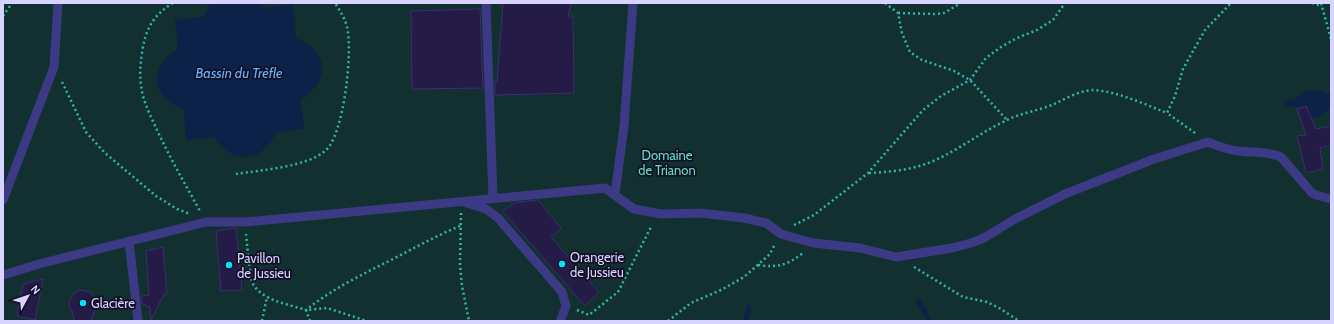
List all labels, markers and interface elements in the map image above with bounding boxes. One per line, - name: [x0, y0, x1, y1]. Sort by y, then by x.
- water label: Bassin du Trèfle: [195, 64, 283, 82]
- park label: Domaine de Trianon: [638, 147, 696, 178]
- place label: Orangerie de Jussieu: [570, 249, 624, 280]
- place label: Pavillon de Jussieu: [237, 250, 291, 281]
- marker: Orangerie de Jussieu: [557, 259, 567, 269]
- marker: Pavillon de Jussieu: [224, 260, 234, 270]
- north arrow: [8, 276, 48, 316]
- text: N: [28, 282, 44, 297]
- place label: Glacière: [91, 295, 135, 311]
- marker: Glacière: [78, 298, 88, 308]

